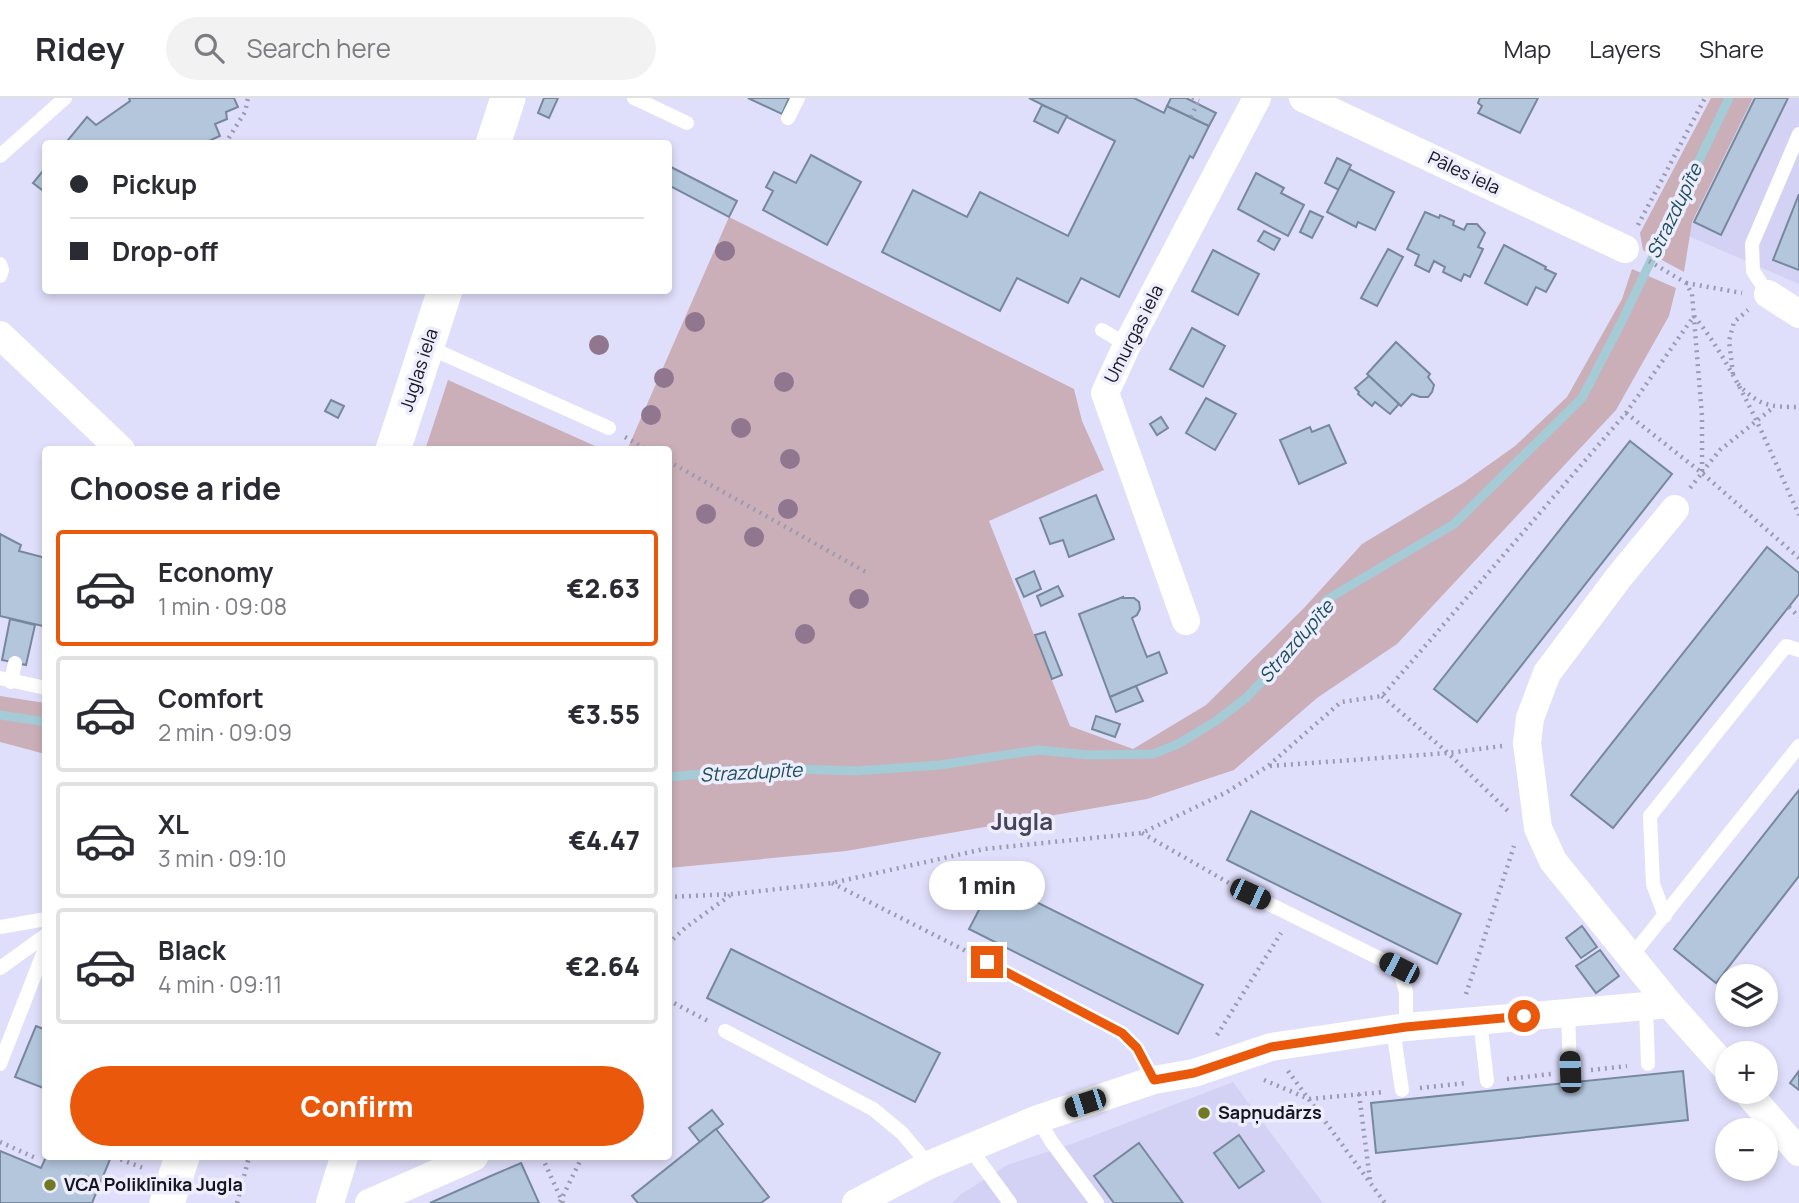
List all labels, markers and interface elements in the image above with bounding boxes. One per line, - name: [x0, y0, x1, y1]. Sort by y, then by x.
- search box: [166, 17, 656, 80]
- text: Ridey: [35, 26, 124, 71]
- icon: search: [190, 29, 228, 67]
- text: Search here: [246, 30, 391, 66]
- text: Map: [1504, 32, 1551, 65]
- text: Layers: [1589, 32, 1661, 65]
- text: Share: [1699, 32, 1764, 65]
- street label: Pāles iela: [1424, 145, 1504, 199]
- water label: Strazdupīte: [1640, 158, 1709, 263]
- text: Pickup: [112, 166, 197, 202]
- text: Drop-off: [112, 233, 218, 269]
- street label: Umurgas iela: [1098, 280, 1168, 387]
- street label: Juglas iela: [393, 325, 443, 414]
- text: Choose a ride: [70, 466, 281, 510]
- text: Economy: [158, 554, 273, 590]
- icon: car: [74, 557, 137, 620]
- text: €2.63: [566, 570, 640, 606]
- text: 1 min · 09:08: [158, 590, 287, 622]
- water label: Strazdupīte: [1253, 592, 1341, 688]
- text: Comfort: [158, 680, 264, 716]
- icon: car: [74, 683, 137, 746]
- text: €3.55: [568, 696, 640, 732]
- text: 2 min · 09:09: [158, 716, 292, 748]
- water label: Strazdupīte: [699, 756, 805, 788]
- district label: Jugla: [991, 804, 1053, 837]
- text: XL: [158, 806, 189, 842]
- icon: car: [74, 809, 137, 872]
- text: €4.47: [569, 822, 640, 858]
- text: 3 min · 09:10: [158, 842, 286, 874]
- callout: 1 min: [929, 860, 1045, 910]
- text: 1 min: [958, 869, 1016, 901]
- car: [1227, 876, 1274, 912]
- text: Black: [158, 932, 226, 968]
- icon: car: [74, 935, 137, 998]
- route end: [971, 946, 1003, 978]
- text: €2.64: [566, 948, 640, 984]
- car: [1376, 949, 1423, 987]
- map controls: [1715, 964, 1778, 1181]
- button: layers: [1715, 964, 1778, 1027]
- text: 4 min · 09:11: [158, 968, 282, 1000]
- route start: [1508, 1000, 1540, 1032]
- button: +: [1715, 1041, 1778, 1104]
- car: [1559, 1051, 1582, 1093]
- button: Confirm: [70, 1066, 644, 1146]
- car: [1062, 1087, 1109, 1119]
- place label: Sapņudārzs: [1218, 1100, 1322, 1125]
- marker: Sapņudārzs: [1196, 1105, 1212, 1121]
- button: −: [1715, 1118, 1778, 1181]
- place label: VCA Poliklīnika Jugla: [64, 1172, 243, 1196]
- marker: VCA Poliklīnika Jugla: [42, 1177, 58, 1193]

